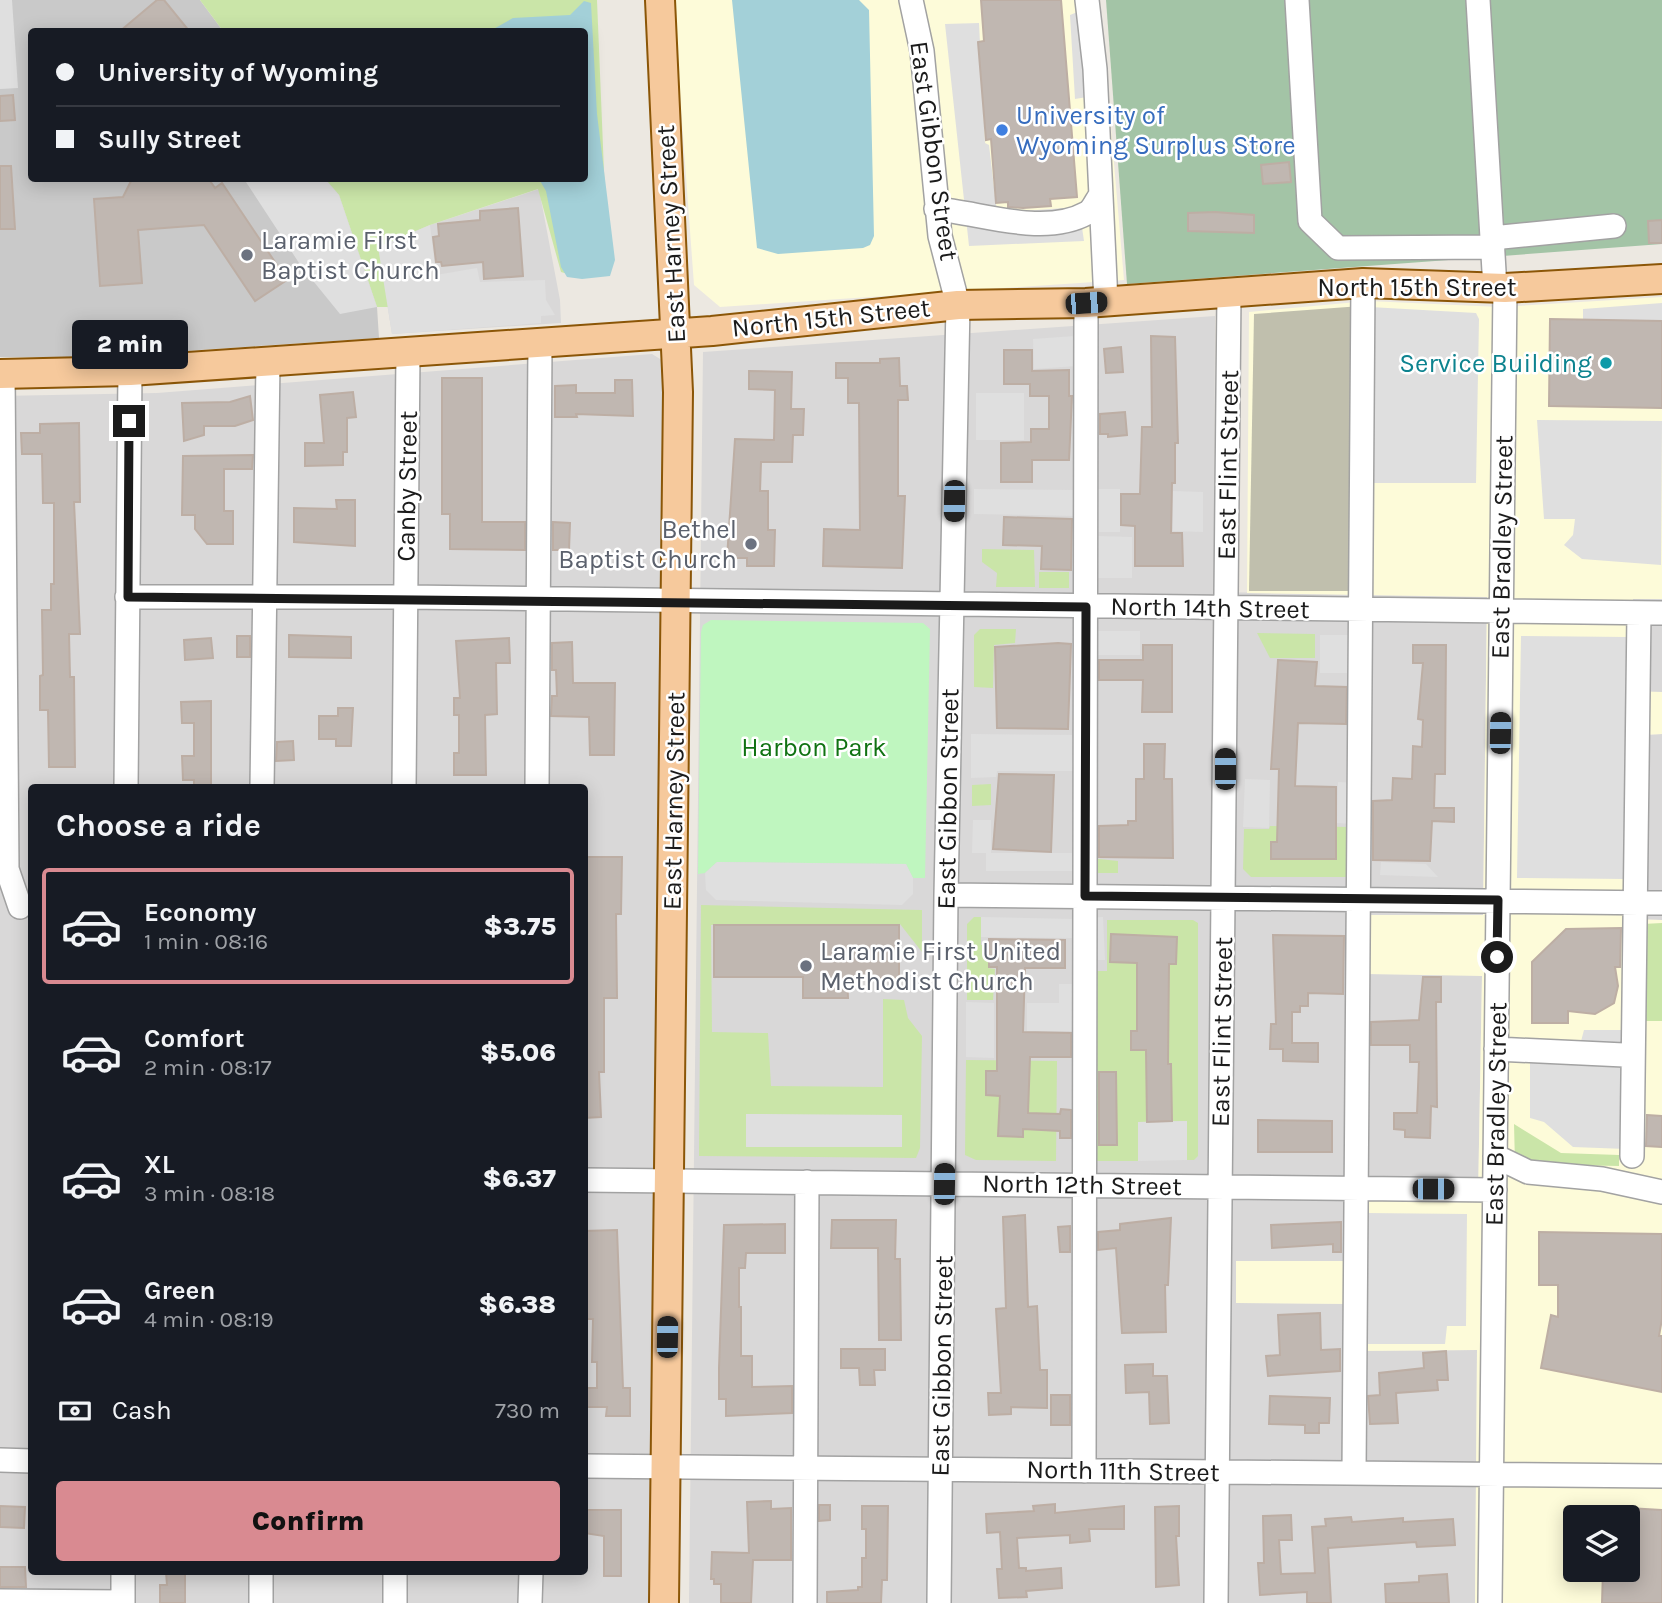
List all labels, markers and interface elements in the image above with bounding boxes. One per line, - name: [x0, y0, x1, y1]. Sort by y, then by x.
- street label: East Gibbon Street: [903, 39, 965, 263]
- text: University of Wyoming: [98, 57, 378, 88]
- place label: University of Wyoming Surplus Store: [1016, 100, 1296, 161]
- marker: University of Wyoming Surplus Store: [994, 122, 1010, 138]
- text: Sully Street: [98, 124, 241, 155]
- street label: East Harney Street: [650, 124, 692, 344]
- place label: Laramie First Baptist Church: [261, 225, 440, 286]
- marker: Laramie First Baptist Church: [239, 247, 255, 263]
- street label: North 15th Street: [1317, 272, 1517, 303]
- car: [1065, 291, 1108, 315]
- street label: North 15th Street: [730, 292, 932, 344]
- callout: 2 min: [71, 320, 187, 368]
- text: 2 min: [97, 331, 163, 358]
- place label: Service Building: [1399, 348, 1592, 379]
- marker: Service Building: [1598, 355, 1614, 371]
- street label: East Flint Street: [1211, 369, 1245, 560]
- route end: [113, 405, 145, 437]
- street label: Canby Street: [390, 410, 424, 562]
- street label: East Bradley Street: [1485, 434, 1519, 659]
- car: [944, 480, 965, 522]
- place label: Bethel Baptist Church: [558, 514, 737, 575]
- marker: Bethel Baptist Church: [743, 536, 759, 552]
- street label: North 14th Street: [1110, 591, 1310, 625]
- street label: East Gibbon Street: [931, 688, 965, 910]
- street label: East Harney Street: [657, 691, 691, 910]
- car: [1490, 712, 1511, 754]
- park label: Harbon Park: [741, 732, 887, 763]
- car: [1215, 748, 1236, 790]
- text: Choose a ride: [56, 807, 261, 844]
- icon: car: [60, 895, 123, 958]
- text: Economy: [144, 897, 256, 928]
- text: $3.75: [484, 911, 556, 942]
- text: 1 min · 08:16: [144, 928, 268, 955]
- place label: Laramie First United Methodist Church: [820, 936, 1061, 997]
- street label: East Flint Street: [1205, 936, 1239, 1127]
- route start: [1481, 941, 1513, 973]
- marker: Laramie First United Methodist Church: [798, 958, 814, 974]
- street label: East Bradley Street: [1479, 1001, 1513, 1226]
- icon: car: [60, 1021, 123, 1084]
- text: Comfort: [144, 1023, 245, 1054]
- text: $5.06: [480, 1037, 556, 1068]
- text: 2 min · 08:17: [144, 1054, 272, 1081]
- icon: car: [60, 1147, 123, 1210]
- text: XL: [144, 1149, 175, 1180]
- text: $6.37: [482, 1163, 556, 1194]
- car: [934, 1163, 955, 1205]
- street label: North 12th Street: [982, 1168, 1182, 1202]
- car: [1413, 1179, 1455, 1200]
- text: 3 min · 08:18: [144, 1180, 275, 1207]
- street label: East Gibbon Street: [925, 1255, 959, 1477]
- icon: car: [60, 1273, 123, 1336]
- text: Green: [144, 1275, 216, 1306]
- text: $6.38: [478, 1289, 556, 1320]
- text: 4 min · 08:19: [144, 1306, 274, 1333]
- car: [657, 1316, 678, 1358]
- icon: cash: [56, 1392, 94, 1430]
- text: Cash: [112, 1395, 172, 1426]
- text: 730 m: [495, 1397, 560, 1424]
- street label: North 11th Street: [1026, 1454, 1220, 1488]
- button: Confirm: [56, 1481, 560, 1561]
- map controls: [1563, 1505, 1640, 1582]
- button: layers: [1563, 1505, 1640, 1582]

